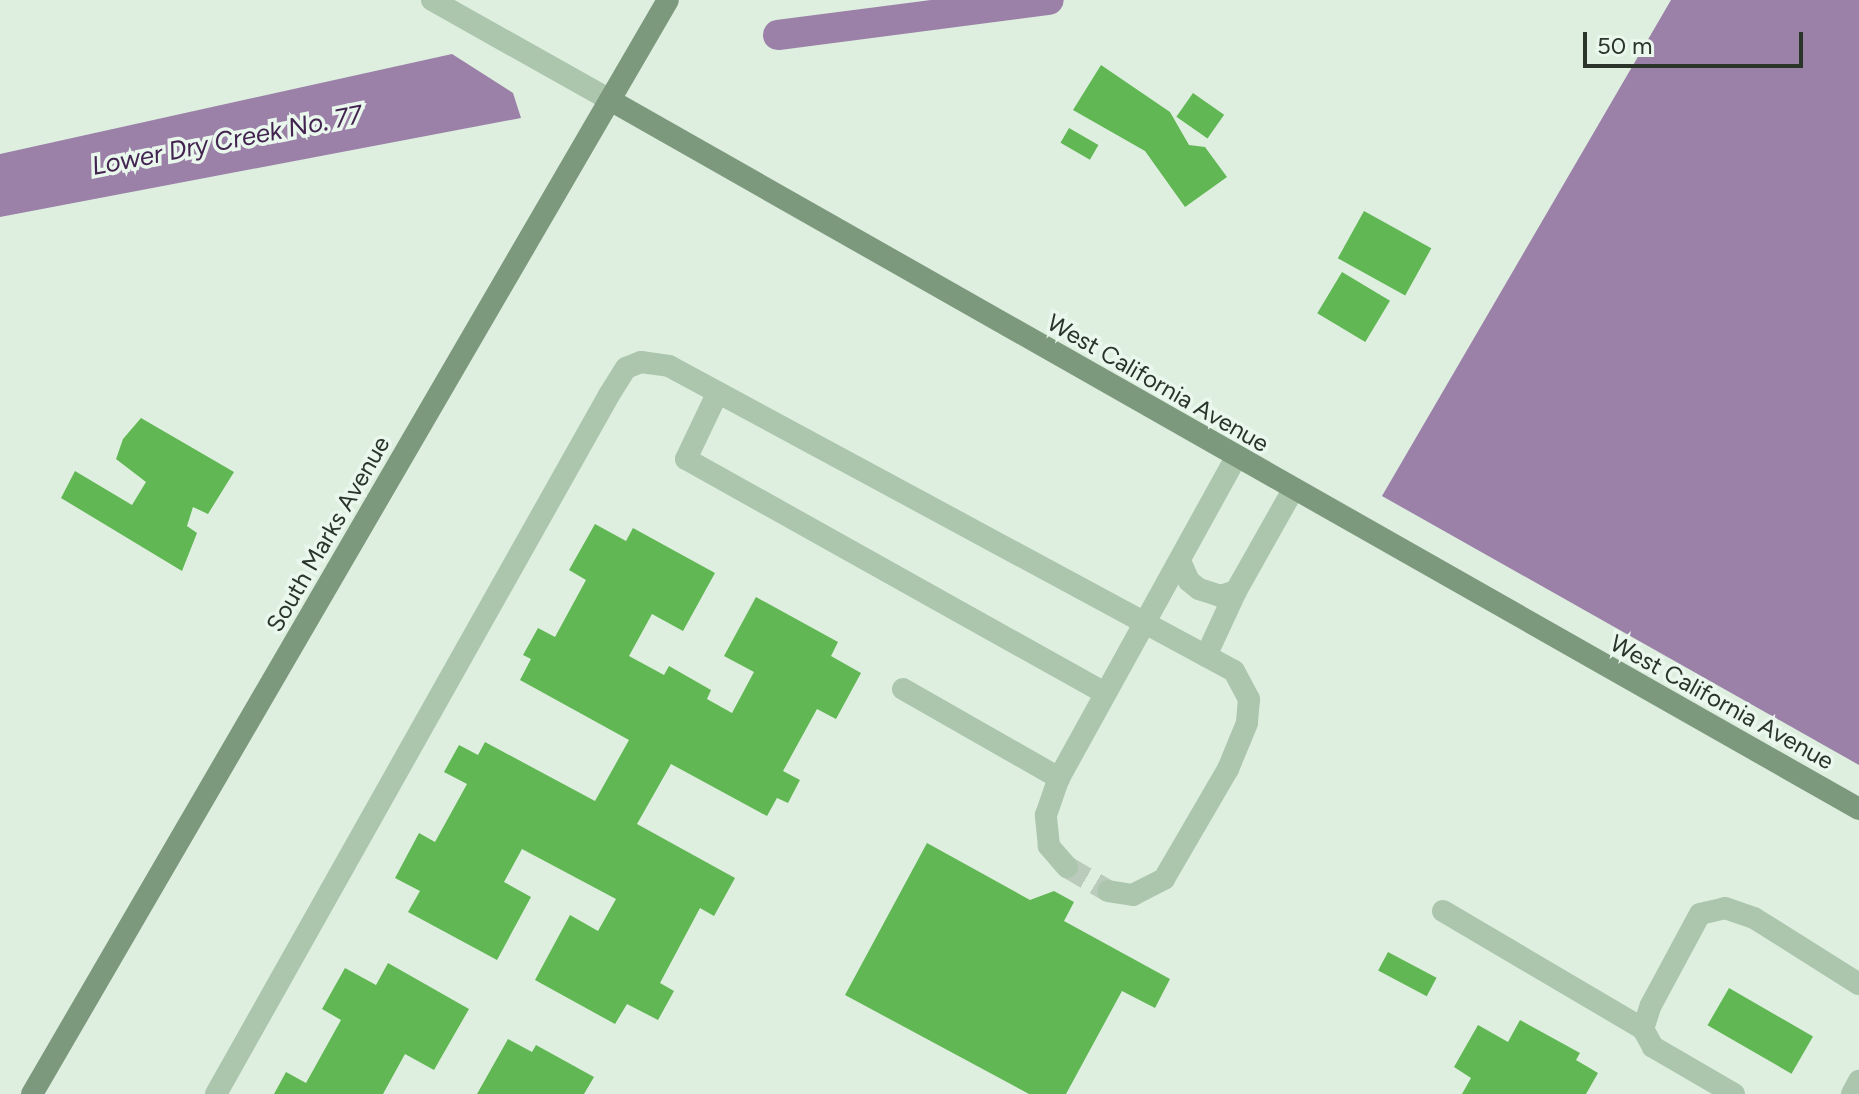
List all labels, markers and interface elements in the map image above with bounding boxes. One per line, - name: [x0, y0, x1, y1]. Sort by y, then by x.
- scale bar: [1587, 16, 1807, 66]
- text: 50 m: [1597, 31, 1653, 60]
- water label: Lower Dry Creek No. 77: [89, 99, 365, 183]
- street label: West California Avenue: [1042, 308, 1274, 458]
- street label: South Marks Avenue: [260, 431, 396, 637]
- street label: West California Avenue: [1605, 629, 1839, 775]

